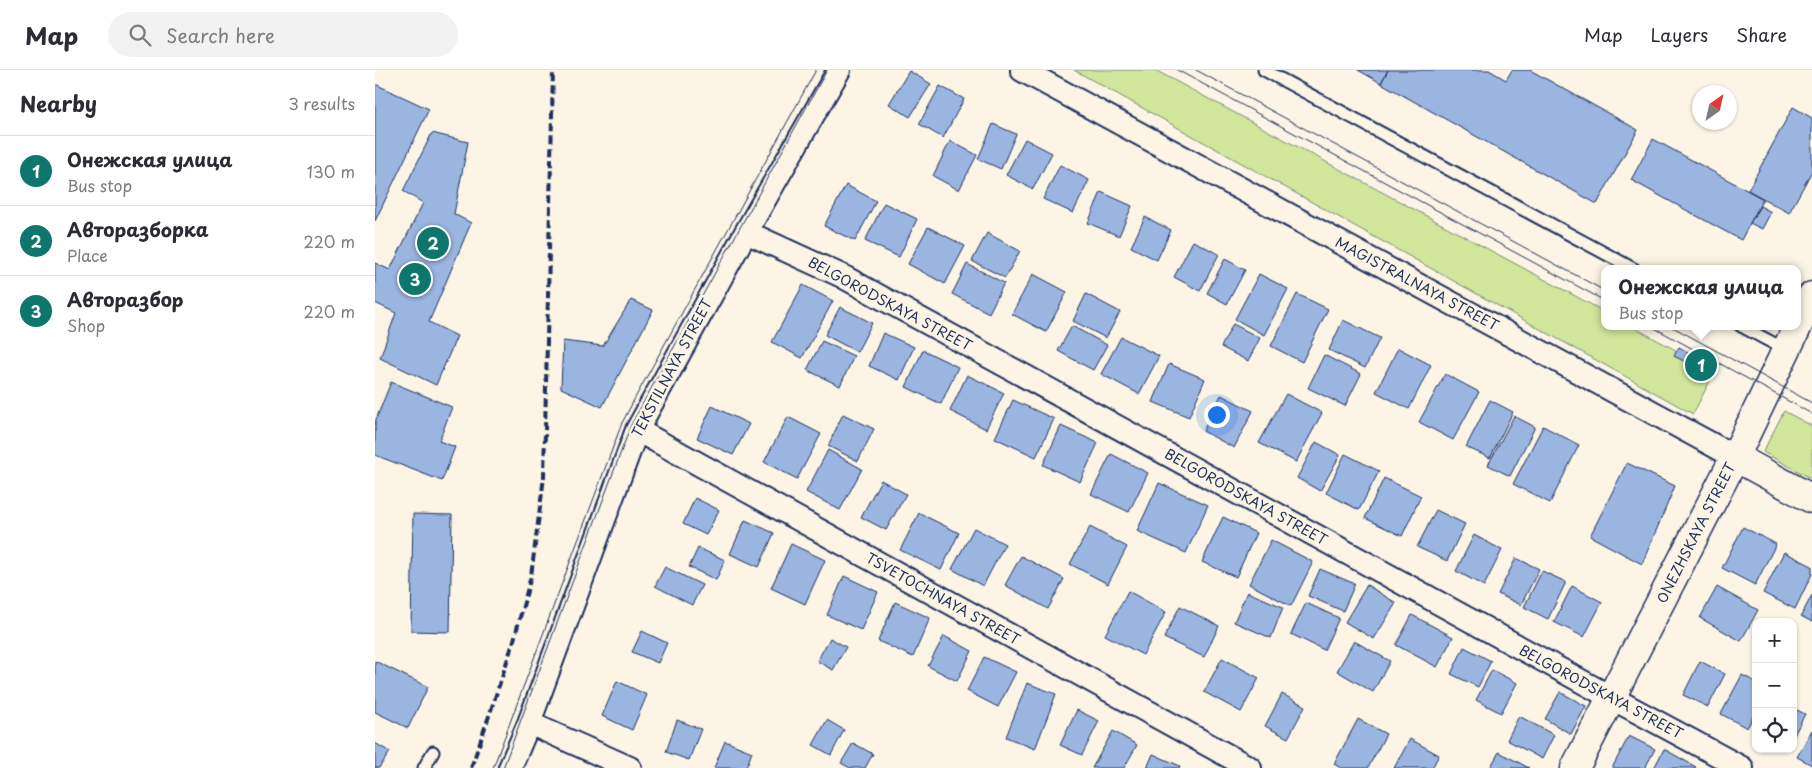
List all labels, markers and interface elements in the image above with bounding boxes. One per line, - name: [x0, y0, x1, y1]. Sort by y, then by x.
- search box: [108, 12, 458, 57]
- text: Map: [25, 17, 78, 53]
- icon: search: [126, 21, 154, 49]
- text: Search here: [166, 21, 275, 49]
- text: Map: [1584, 21, 1623, 48]
- text: Layers: [1651, 21, 1708, 48]
- text: Share: [1736, 21, 1787, 48]
- north arrow: [1692, 85, 1737, 130]
- text: Nearby: [20, 87, 97, 119]
- text: 3 results: [288, 91, 355, 115]
- text: Онежская улица: [67, 145, 232, 173]
- text: 1: [32, 159, 40, 183]
- text: 130 m: [307, 159, 355, 183]
- text: Bus stop: [67, 173, 132, 197]
- text: Авторазборка: [67, 215, 209, 243]
- pin: 2: [417, 224, 449, 262]
- text: 2: [30, 229, 42, 253]
- text: 220 m: [304, 229, 355, 253]
- street label: MAGISTRALNAYA STREET: [1332, 231, 1503, 336]
- text: Place: [67, 243, 108, 267]
- street label: BELGORODSKAYA STREET: [805, 251, 976, 356]
- pin: 3: [399, 260, 431, 298]
- popup: [1601, 265, 1801, 330]
- text: Онежская улица: [1618, 272, 1784, 300]
- text: Авторазбор: [67, 285, 184, 313]
- street label: TEKSTILNAYA STREET: [626, 294, 717, 441]
- text: 3: [31, 299, 41, 323]
- text: 220 m: [304, 299, 355, 323]
- text: Bus stop: [1618, 300, 1683, 324]
- text: Shop: [67, 313, 105, 337]
- pin: 1: [1685, 346, 1717, 384]
- your location: [1204, 402, 1230, 428]
- street label: BELGORODSKAYA STREET: [1161, 443, 1332, 550]
- street label: ONEZHSKAYA STREET: [1651, 458, 1740, 607]
- street label: TSVETOCHNAYA STREET: [862, 547, 1025, 650]
- map controls: [1752, 618, 1797, 753]
- button: +: [1752, 618, 1797, 663]
- street label: BELGORODSKAYA STREET: [1516, 639, 1687, 744]
- button: −: [1752, 663, 1797, 708]
- button: locate: [1752, 708, 1797, 753]

